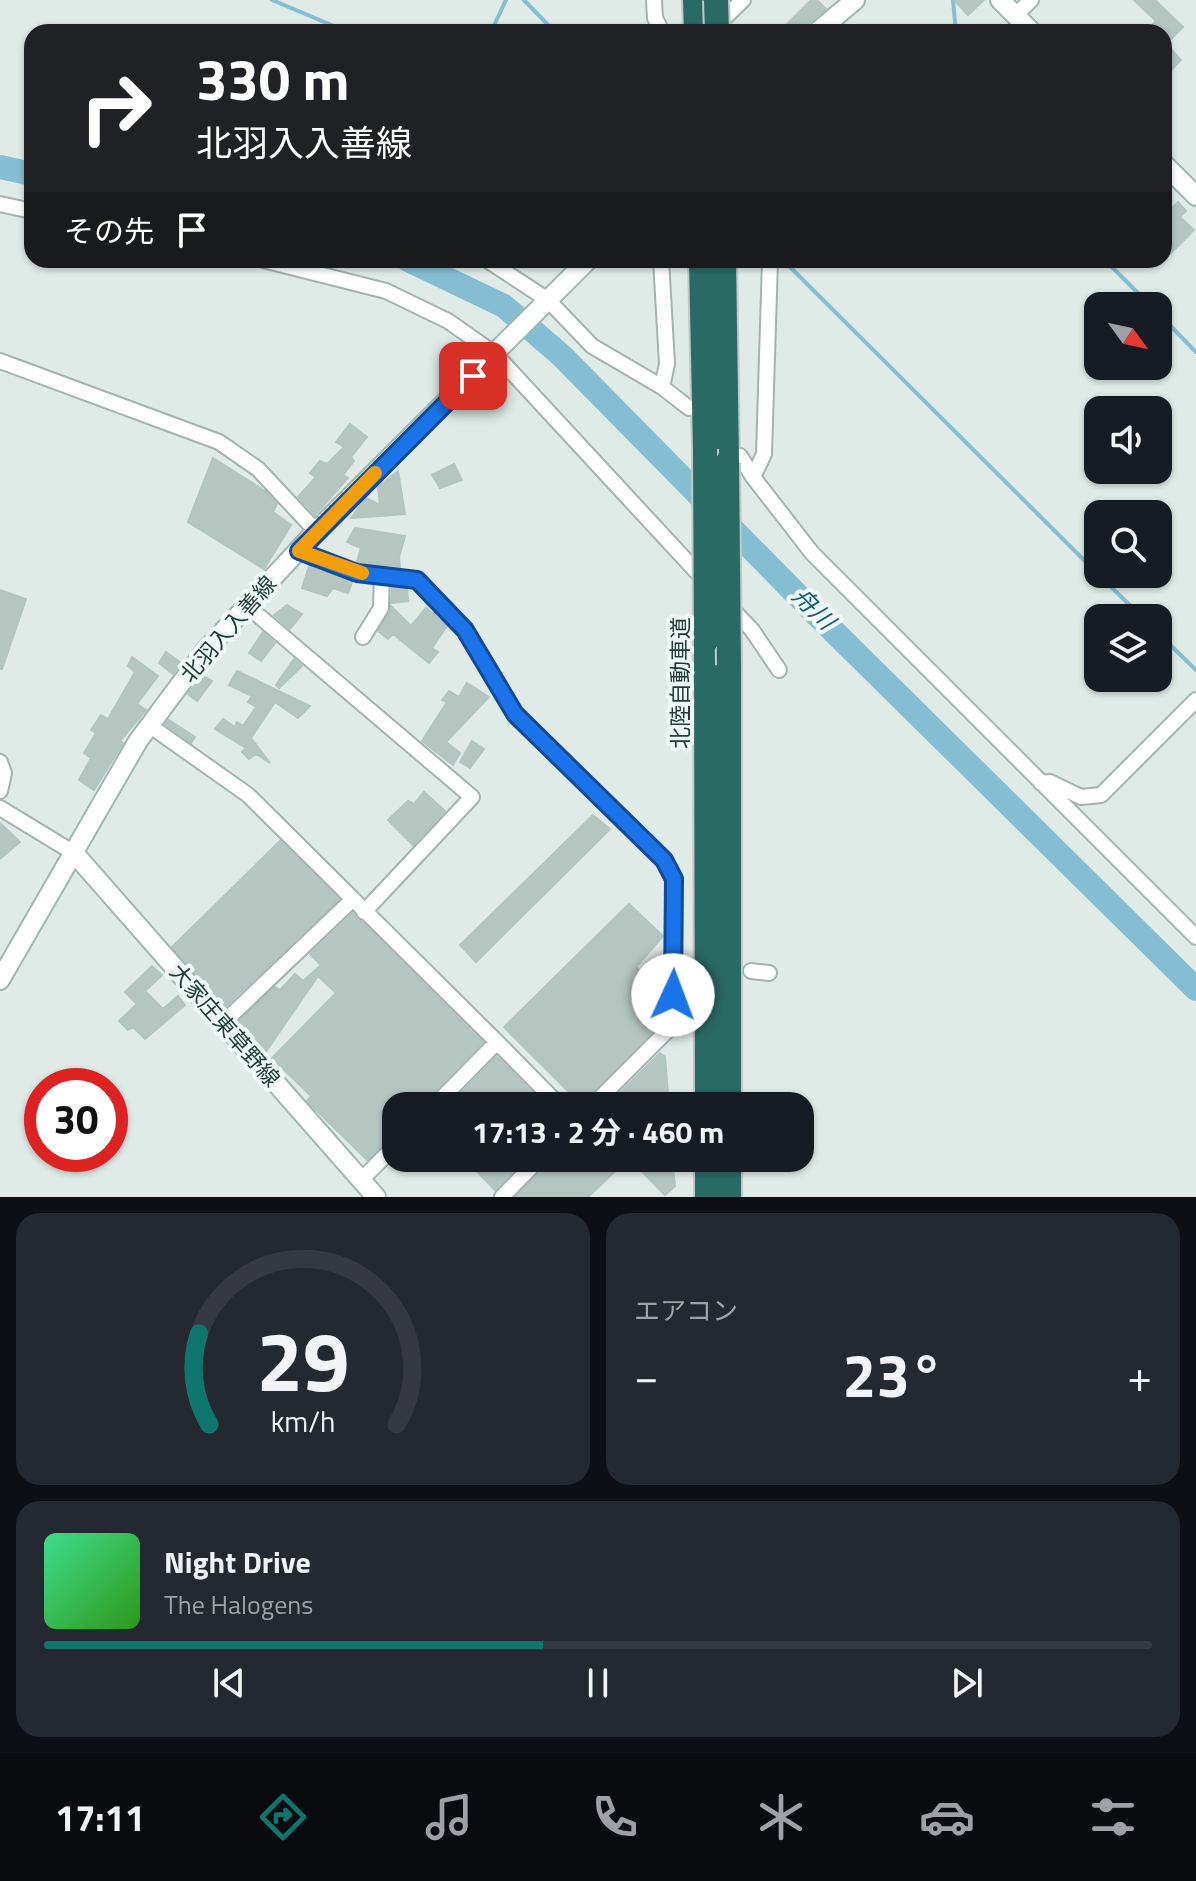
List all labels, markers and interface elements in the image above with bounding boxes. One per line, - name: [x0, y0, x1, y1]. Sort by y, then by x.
- text: 330 m: [196, 37, 349, 122]
- icon: right: [64, 56, 168, 160]
- text: 北羽入入善線: [196, 115, 412, 170]
- text: その先: [64, 208, 154, 254]
- icon: arrive: [170, 208, 214, 252]
- north arrow: [1084, 292, 1172, 380]
- map controls: [1084, 292, 1172, 692]
- pin: [439, 342, 507, 410]
- icon: arrive: [451, 354, 495, 398]
- button: sound: [1084, 396, 1172, 484]
- button: search: [1084, 500, 1172, 588]
- street label: 北羽入入善線: [172, 568, 284, 690]
- water label: 舟川: [784, 578, 846, 640]
- button: layers: [1084, 604, 1172, 692]
- street label: 北陸自動車道: [663, 617, 697, 749]
- position arrow: [631, 953, 715, 1037]
- street label: 大家庄東草野線: [162, 956, 288, 1094]
- speed limit sign: 30: [24, 1068, 128, 1172]
- text: 17:13 · 2 分 · 460 m: [472, 1109, 724, 1155]
- text: エアコン: [634, 1291, 738, 1330]
- text: 29: [256, 1297, 350, 1423]
- text: 23°: [843, 1329, 943, 1420]
- text: −: [634, 1342, 659, 1409]
- text: +: [1127, 1342, 1152, 1409]
- text: km/h: [271, 1400, 335, 1443]
- text: Night Drive: [164, 1539, 311, 1585]
- text: The Halogens: [164, 1585, 313, 1624]
- icon: previous: [207, 1661, 251, 1705]
- icon: pause: [576, 1661, 620, 1705]
- icon: next: [945, 1661, 989, 1705]
- icon: directions: [255, 1789, 311, 1845]
- icon: music: [421, 1789, 477, 1845]
- icon: phone: [587, 1789, 643, 1845]
- icon: climate: [753, 1789, 809, 1845]
- icon: car: [919, 1789, 975, 1845]
- icon: filters: [1085, 1789, 1141, 1845]
- text: 17:11: [55, 1790, 145, 1845]

